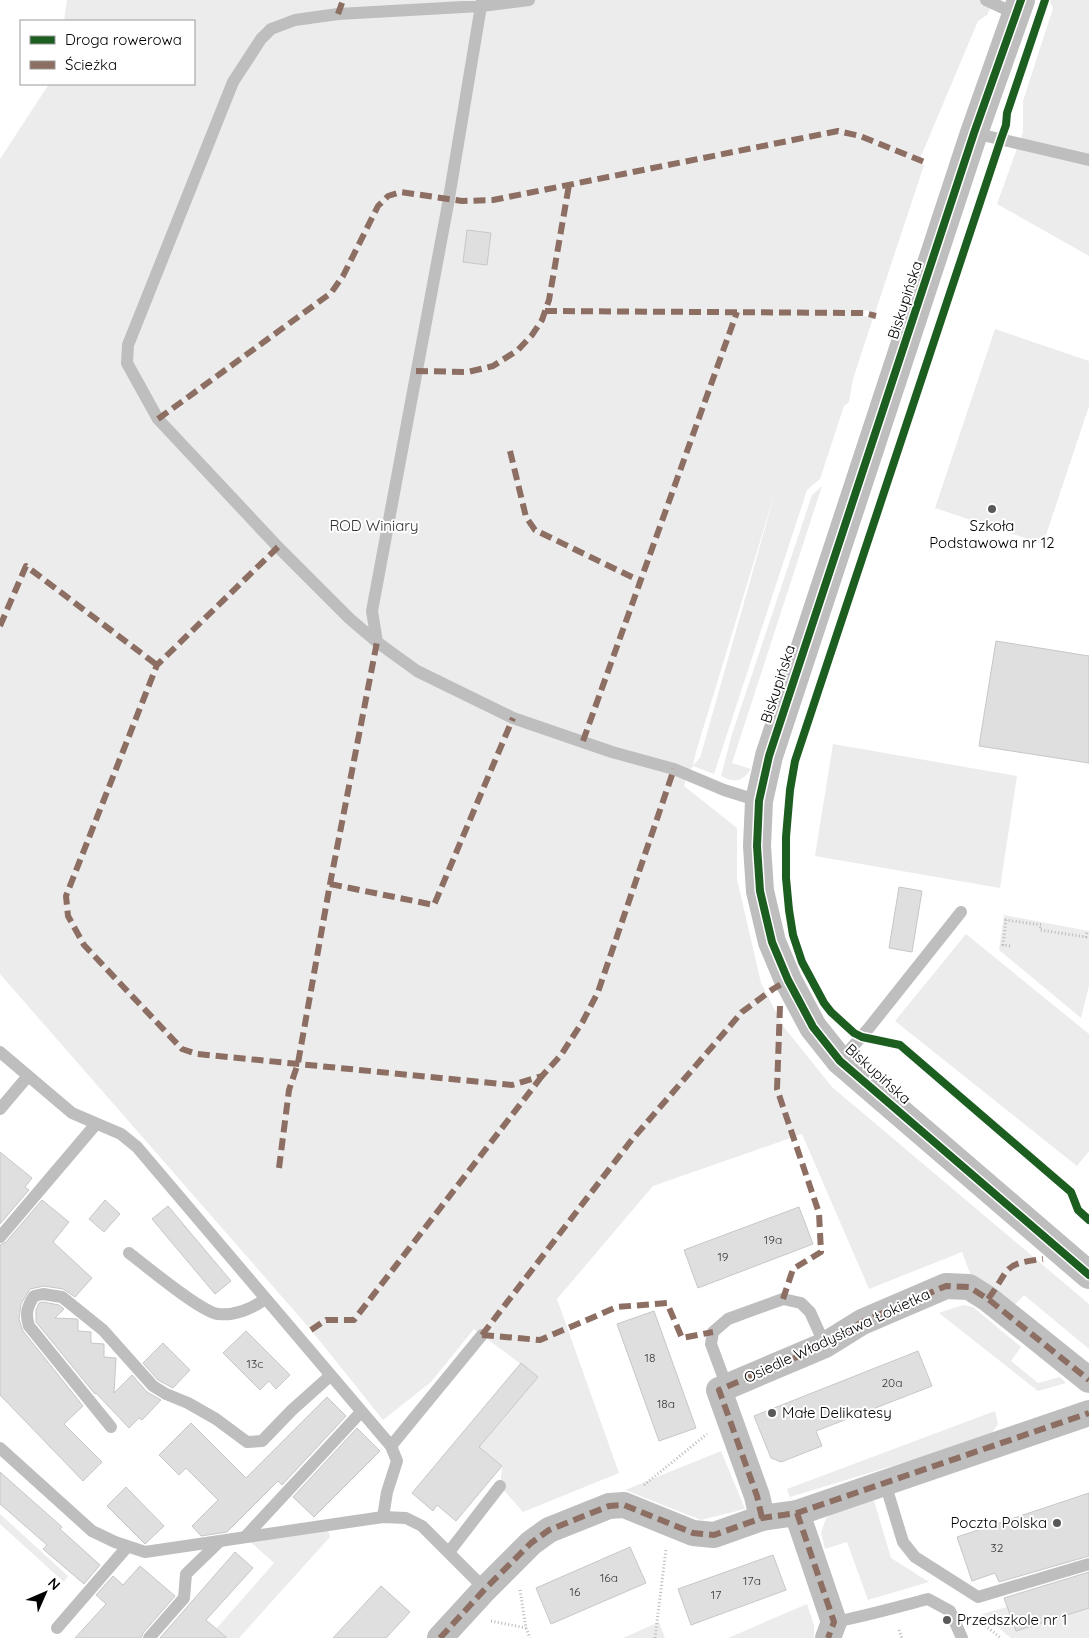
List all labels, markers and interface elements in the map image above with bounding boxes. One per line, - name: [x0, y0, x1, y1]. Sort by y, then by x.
- legend: [20, 20, 195, 85]
- text: Droga rowerowa: [65, 30, 182, 49]
- text: Ścieżka: [65, 55, 117, 74]
- street label: Biskupińska: [883, 258, 926, 342]
- marker: Szkoła Podstawowa nr 12: [986, 503, 998, 515]
- park label: ROD Winiary: [329, 516, 419, 535]
- place label: Szkoła Podstawowa nr 12: [929, 516, 1055, 552]
- street label: Biskupińska: [756, 642, 799, 726]
- street label: Biskupińska: [842, 1039, 915, 1108]
- house number: 19a: [764, 1232, 782, 1247]
- house number: 19: [717, 1249, 729, 1264]
- street label: Osiedle Władysława Łokietka: [741, 1284, 933, 1387]
- house number: 18: [645, 1350, 655, 1365]
- house number: 13c: [247, 1356, 263, 1371]
- house number: 20a: [881, 1375, 903, 1390]
- house number: 18a: [657, 1396, 675, 1411]
- place label: Małe Delikatesy: [782, 1403, 892, 1422]
- marker: Małe Delikatesy: [766, 1407, 778, 1419]
- place label: Poczta Polska: [951, 1513, 1047, 1532]
- marker: Poczta Polska: [1051, 1517, 1063, 1529]
- house number: 32: [991, 1540, 1004, 1555]
- north arrow: [20, 1568, 70, 1618]
- house number: 16a: [600, 1570, 618, 1585]
- house number: 17a: [743, 1573, 761, 1588]
- text: N: [44, 1574, 64, 1594]
- house number: 16: [570, 1584, 581, 1599]
- house number: 17: [711, 1587, 721, 1602]
- place label: Przedszkole nr 1: [957, 1610, 1067, 1629]
- marker: Przedszkole nr 1: [941, 1614, 953, 1626]

